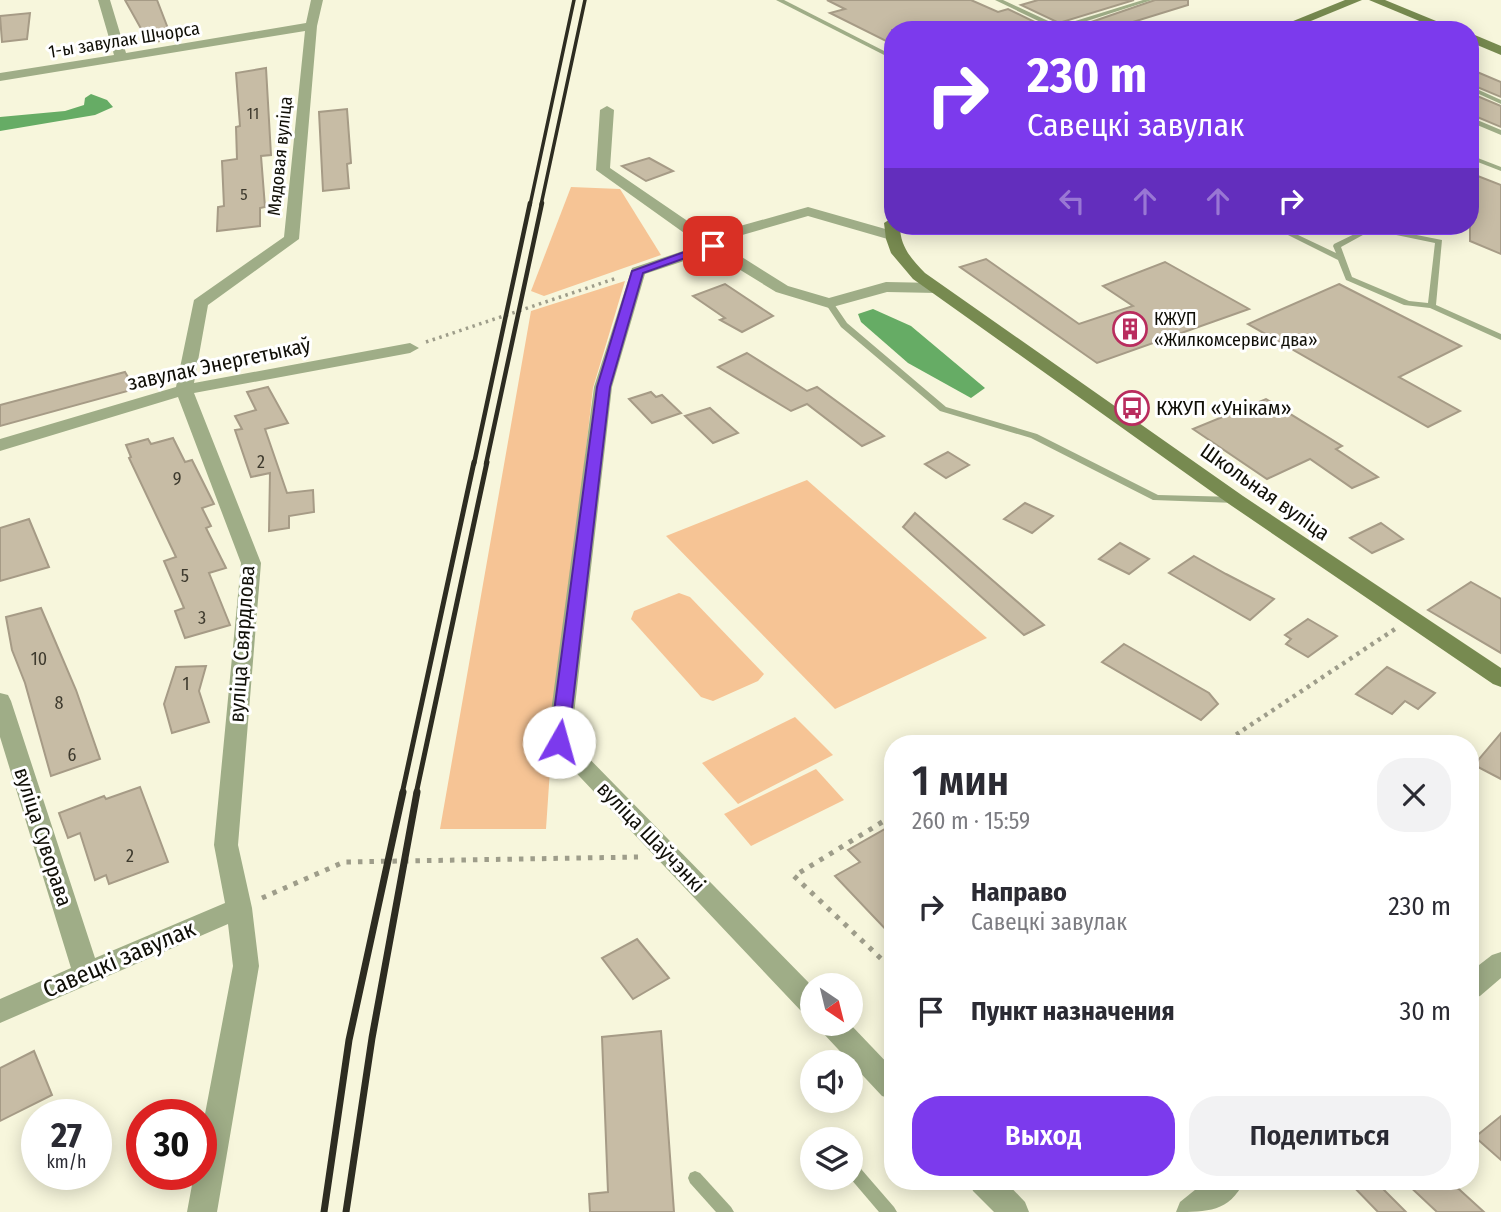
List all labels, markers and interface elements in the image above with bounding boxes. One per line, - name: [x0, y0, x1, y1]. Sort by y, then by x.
- street label: 1-ы завулак Шчорса: [47, 17, 201, 63]
- text: 230 m: [1027, 46, 1147, 105]
- icon: right: [912, 49, 1003, 140]
- street label: Мядовая вуліца: [263, 95, 297, 217]
- house number: 11: [247, 104, 259, 123]
- text: Савецкі завулак: [1027, 106, 1244, 144]
- icon: left: [1053, 182, 1091, 220]
- icon: ahead: [1126, 182, 1164, 220]
- icon: ahead: [1199, 182, 1237, 220]
- icon: right: [1272, 182, 1310, 220]
- house number: 5: [240, 185, 248, 204]
- pin: [683, 216, 743, 276]
- icon: arrive: [694, 227, 732, 265]
- place label: КЖУП «Жилкомсервис два»: [1154, 308, 1318, 351]
- building icon: КЖУП «Жилкомсервис два»: [1111, 310, 1149, 348]
- street label: завулак Энергетыкаў: [125, 332, 313, 396]
- bus stop icon: КЖУП «Унікам»: [1113, 389, 1151, 427]
- place label: КЖУП «Унікам»: [1156, 395, 1292, 421]
- street label: Школьная вуліца: [1195, 438, 1335, 546]
- house number: 2: [257, 451, 265, 473]
- house number: 9: [173, 468, 181, 490]
- house number: 5: [181, 565, 189, 587]
- street label: вуліца Свярдлова: [224, 565, 260, 723]
- house number: 3: [198, 607, 206, 629]
- house number: 10: [31, 648, 47, 670]
- house number: 1: [182, 673, 190, 695]
- house number: 8: [55, 692, 64, 714]
- position arrow: [522, 705, 596, 779]
- house number: 6: [68, 744, 77, 766]
- text: 1 мин: [912, 756, 1009, 806]
- button: close: [1377, 758, 1451, 832]
- street label: вуліца Суворава: [8, 764, 78, 910]
- street label: вуліца Шаўчэнкі: [592, 776, 710, 898]
- text: 260 m · 15:59: [912, 807, 1030, 835]
- house number: 2: [126, 845, 134, 867]
- text: Направо: [971, 877, 1067, 908]
- icon: right: [912, 888, 950, 926]
- text: 230 m: [1388, 891, 1451, 922]
- text: Савецкі завулак: [971, 908, 1127, 936]
- street label: Савецкі завулак: [39, 914, 200, 1004]
- north arrow: [800, 973, 863, 1036]
- map controls: [800, 973, 863, 1190]
- icon: arrive: [912, 993, 950, 1031]
- text: Пункт назначения: [971, 996, 1175, 1027]
- text: 30 m: [1400, 996, 1451, 1027]
- button: sound: [800, 1050, 863, 1113]
- button: Выход: [912, 1096, 1175, 1176]
- button: Поделиться: [1189, 1096, 1451, 1176]
- speed limit sign: 30: [126, 1099, 217, 1190]
- text: 27: [51, 1114, 82, 1156]
- button: layers: [800, 1127, 863, 1190]
- text: km/h: [46, 1151, 87, 1173]

